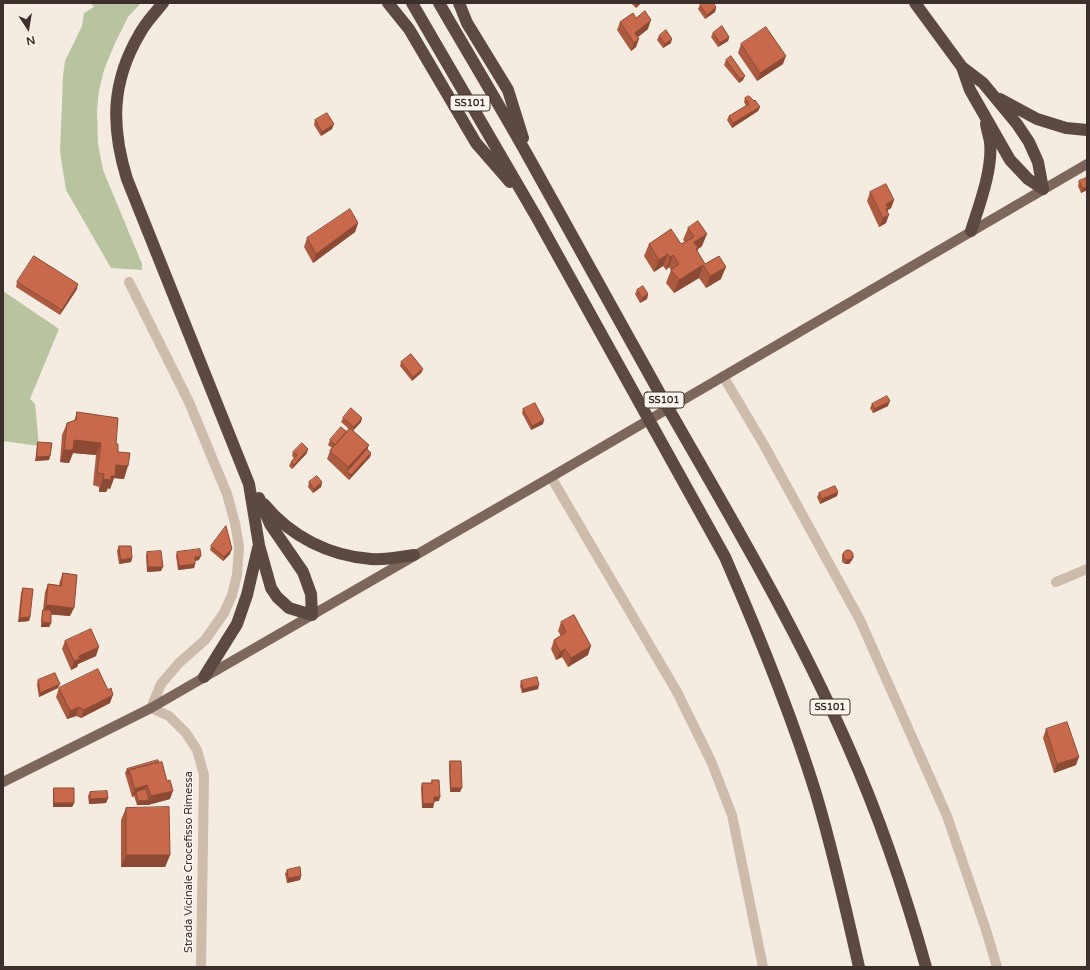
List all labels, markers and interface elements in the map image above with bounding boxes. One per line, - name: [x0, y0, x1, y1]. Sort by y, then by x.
- north arrow: [8, 8, 48, 48]
- text: N: [25, 33, 36, 48]
- road number: SS101: [450, 95, 490, 111]
- road number: SS101: [644, 392, 684, 408]
- road number: SS101: [810, 699, 850, 715]
- street label: Strada Vicinale Crocefisso Rimessa: [182, 771, 196, 953]

